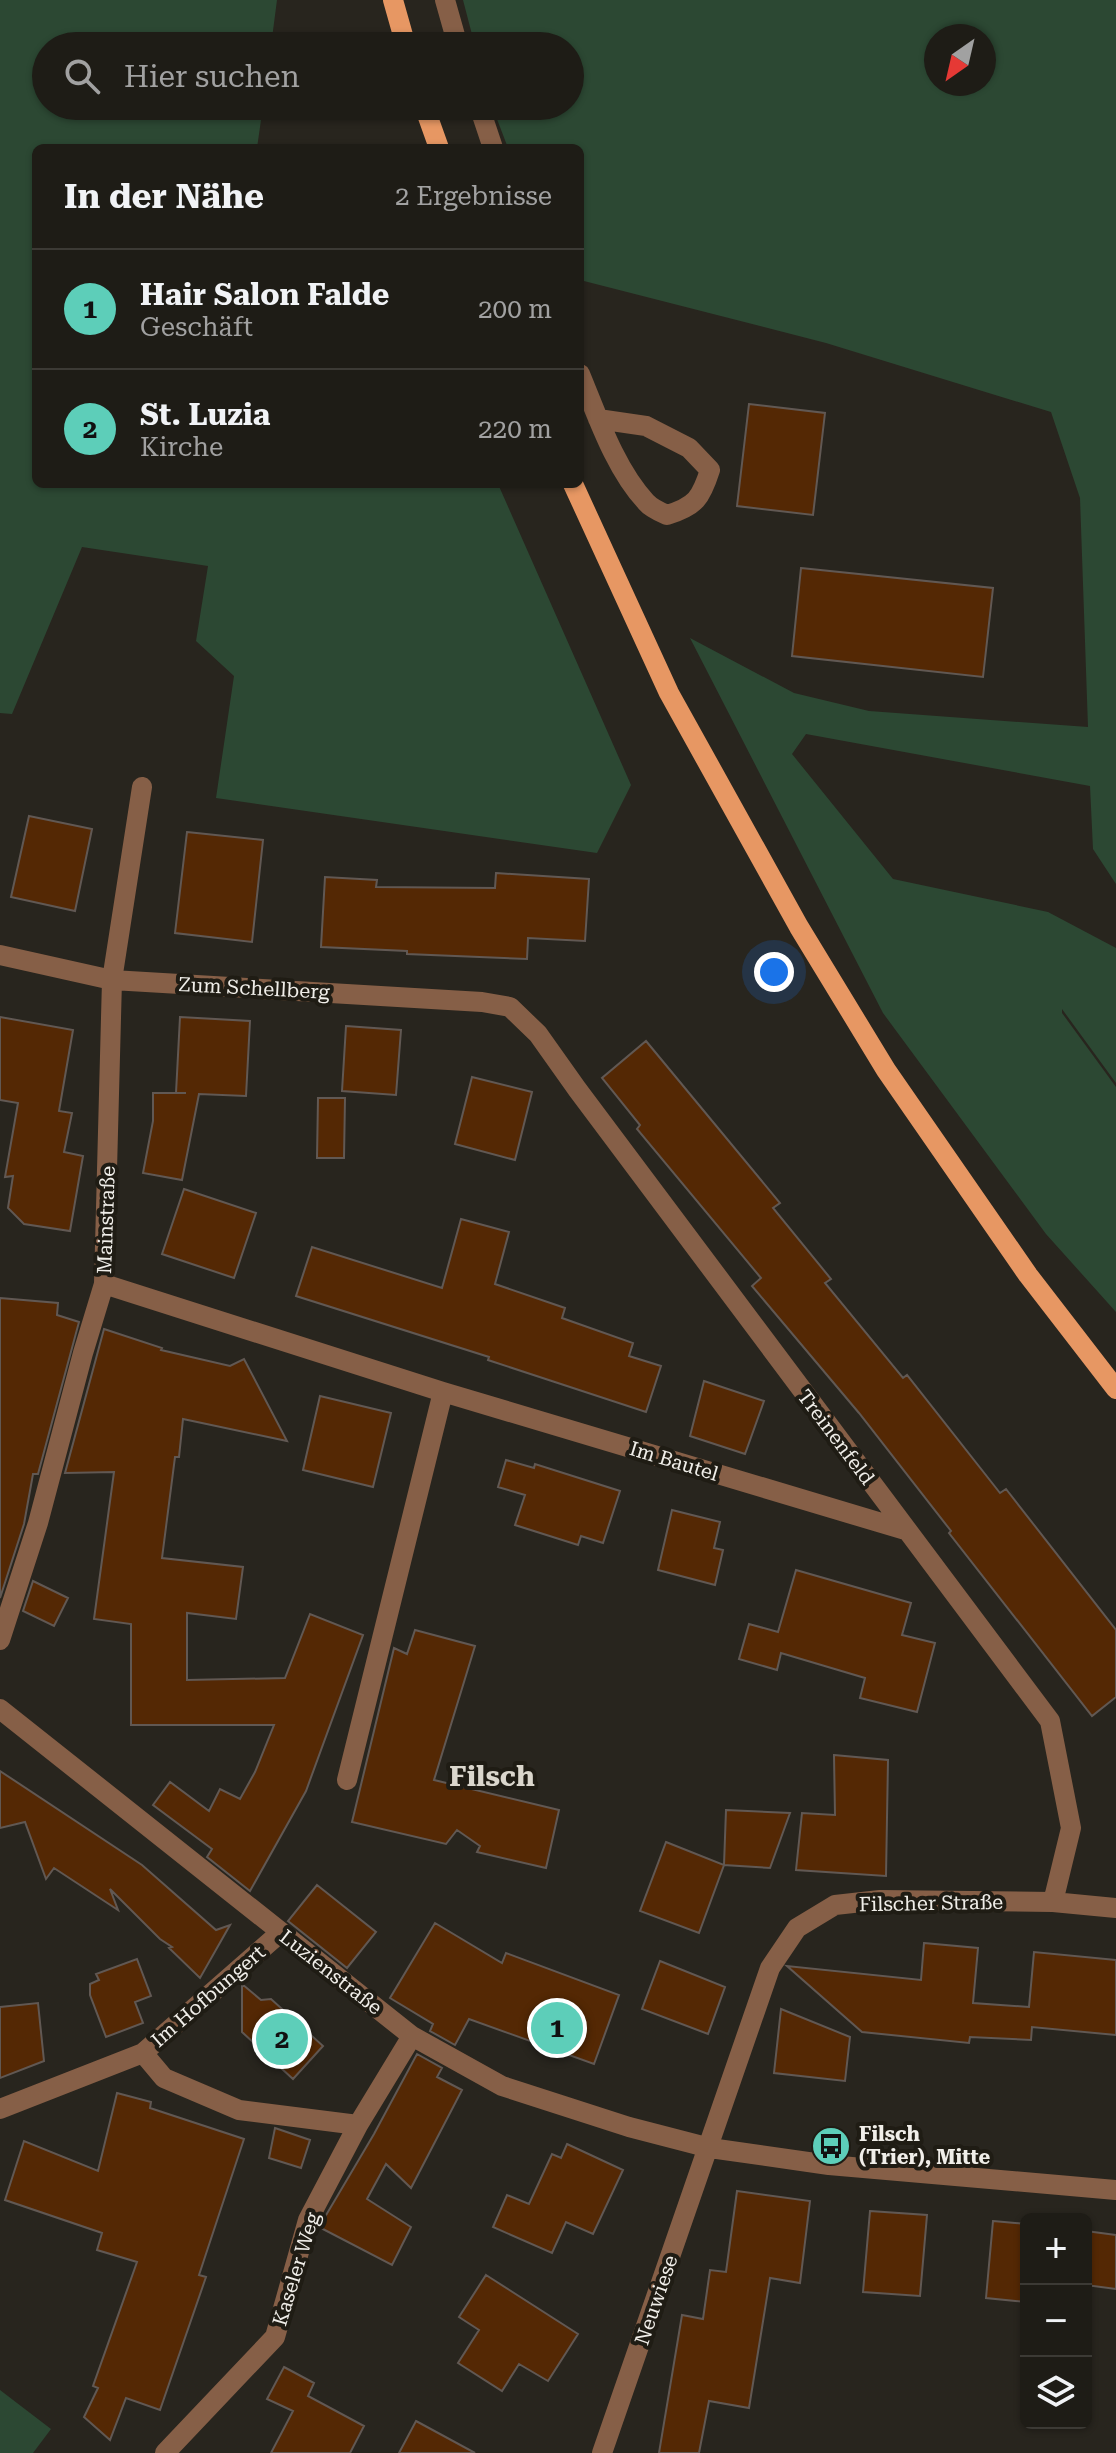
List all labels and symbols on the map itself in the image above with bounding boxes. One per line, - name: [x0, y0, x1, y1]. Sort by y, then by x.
- north arrow: [924, 24, 996, 96]
- your location: [754, 952, 794, 992]
- street label: Zum Schellberg: [178, 972, 331, 1004]
- street label: Mainstraße: [92, 1165, 120, 1275]
- street label: Treinenfeld: [792, 1385, 880, 1489]
- street label: Im Bautel: [627, 1436, 721, 1486]
- district label: Filsch: [449, 1760, 535, 1793]
- street label: Filscher Straße: [859, 1890, 1003, 1916]
- street label: Luzienstraße: [275, 1924, 387, 2020]
- street label: Im Hofbungert: [146, 1940, 270, 2052]
- pin: 1: [531, 1998, 583, 2058]
- pin: 2: [256, 2009, 308, 2069]
- place label: Filsch (Trier), Mitte: [859, 2122, 990, 2169]
- bus stop icon: Filsch (Trier), Mitte: [810, 2125, 852, 2167]
- street label: Kaseler Weg: [267, 2209, 325, 2329]
- street label: Neuwiese: [629, 2252, 683, 2348]

